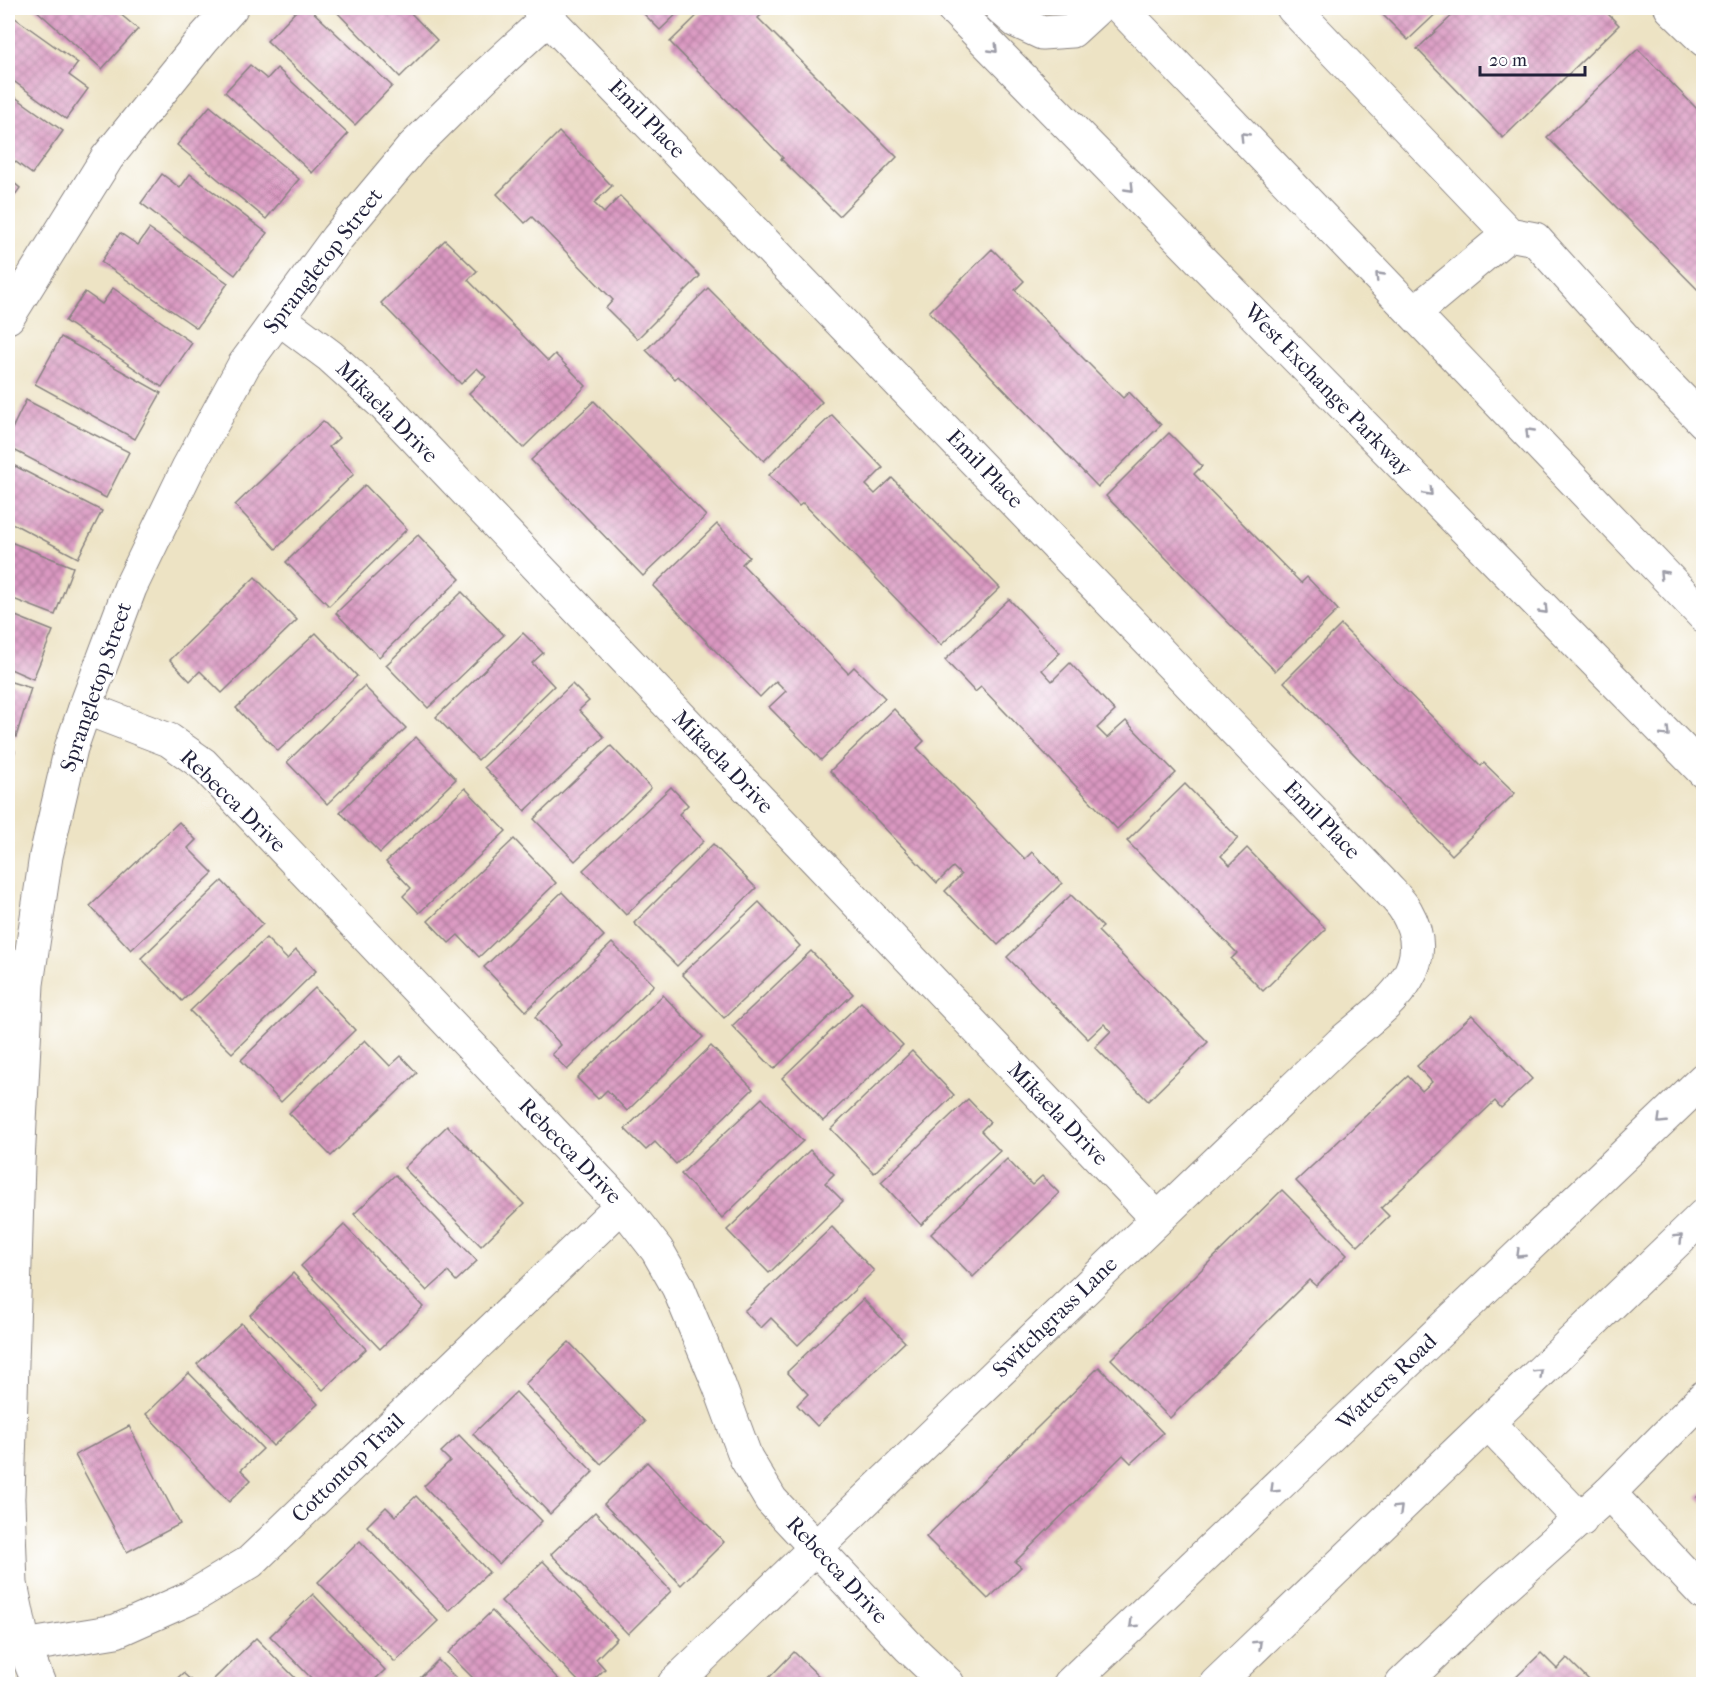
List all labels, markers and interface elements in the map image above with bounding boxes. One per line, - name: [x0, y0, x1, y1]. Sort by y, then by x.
- scale bar: [1480, 39, 1585, 77]
- one-way arrow: [986, 42, 997, 53]
- text: 20 m: [1489, 50, 1527, 71]
- street label: Emil Place: [603, 74, 691, 164]
- one-way arrow: [1241, 132, 1252, 143]
- one-way arrow: [1123, 181, 1134, 192]
- street label: Sprangletop Street: [258, 183, 388, 339]
- one-way arrow: [1375, 273, 1386, 283]
- street label: West Exchange Parkway: [1238, 298, 1418, 483]
- street label: Mikaela Drive: [331, 356, 443, 468]
- street label: Emil Place: [941, 424, 1029, 514]
- one-way arrow: [1525, 429, 1536, 440]
- one-way arrow: [1421, 485, 1432, 496]
- one-way arrow: [1659, 570, 1670, 580]
- street label: Sprangletop Street: [55, 599, 137, 775]
- one-way arrow: [1537, 602, 1548, 613]
- street label: Mikaela Drive: [667, 705, 779, 819]
- one-way arrow: [1658, 726, 1669, 737]
- street label: Rebecca Drive: [175, 744, 291, 858]
- street label: Emil Place: [1278, 775, 1366, 865]
- street label: Mikaela Drive: [1002, 1057, 1114, 1171]
- street label: Rebecca Drive: [513, 1093, 627, 1209]
- one-way arrow: [1658, 1113, 1668, 1124]
- one-way arrow: [1673, 1234, 1683, 1245]
- one-way arrow: [1517, 1247, 1528, 1258]
- street label: Switchgrass Lane: [987, 1251, 1123, 1383]
- street label: Watters Road: [1331, 1327, 1443, 1437]
- one-way arrow: [1532, 1370, 1543, 1381]
- street label: Cottontop Trail: [286, 1408, 410, 1528]
- one-way arrow: [1271, 1482, 1282, 1493]
- one-way arrow: [1391, 1505, 1402, 1516]
- street label: Rebecca Drive: [781, 1511, 893, 1629]
- one-way arrow: [1130, 1617, 1140, 1628]
- one-way arrow: [1252, 1640, 1262, 1651]

